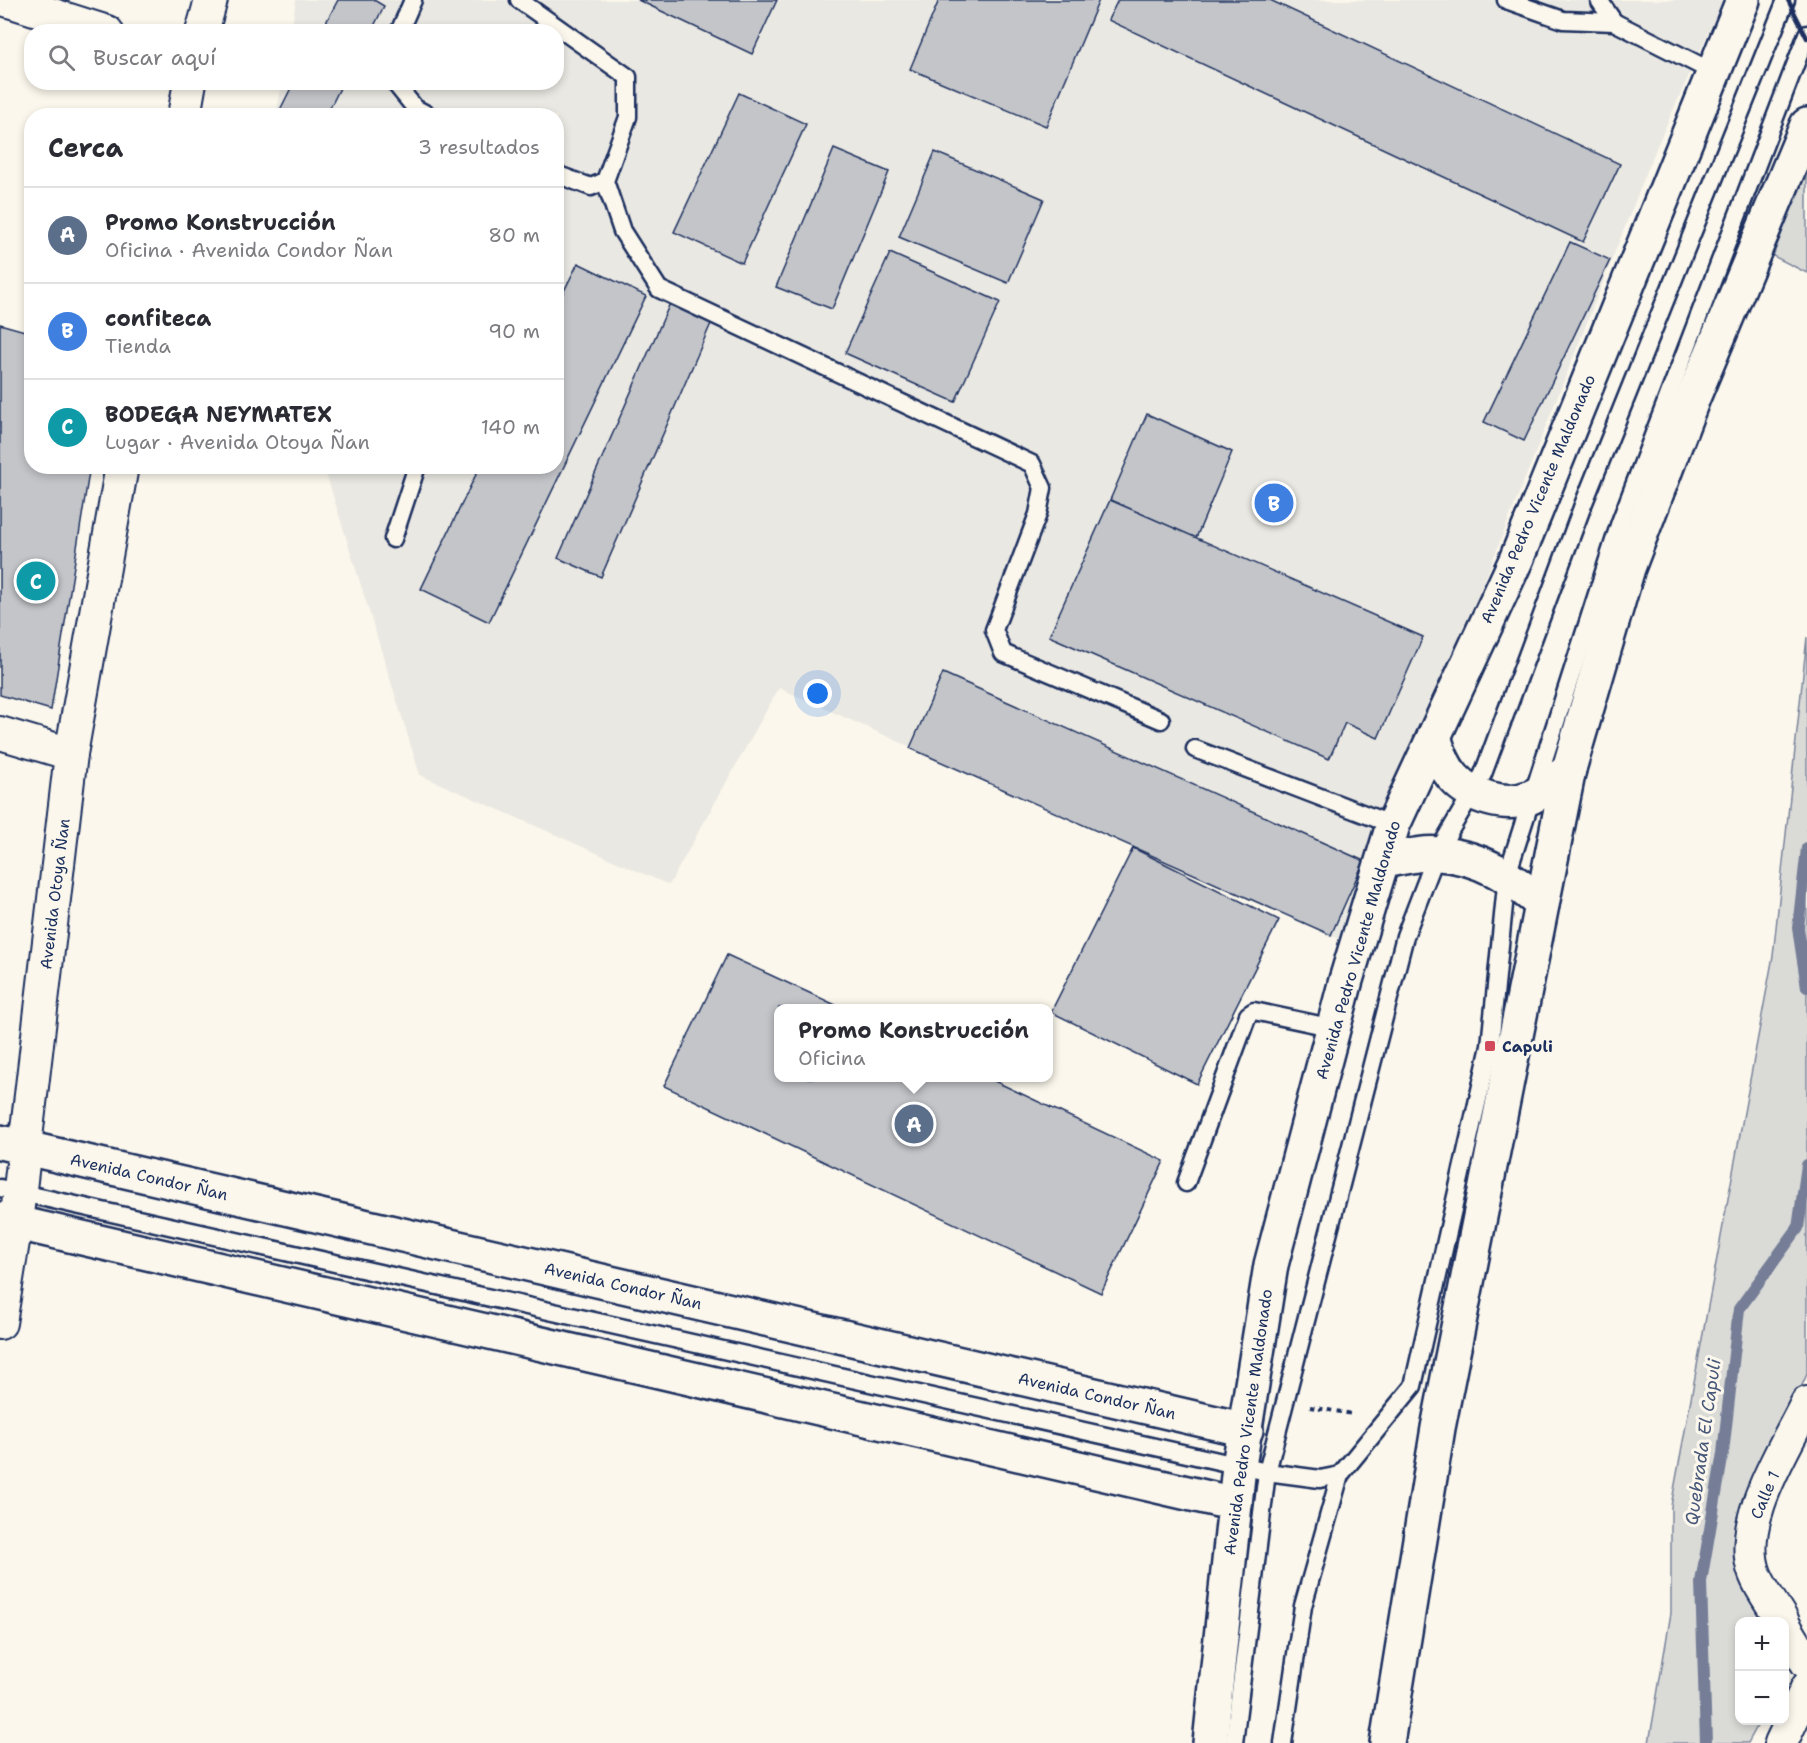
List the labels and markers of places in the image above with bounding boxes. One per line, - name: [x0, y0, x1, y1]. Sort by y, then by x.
- pin: B: [1254, 480, 1294, 526]
- pin: C: [16, 558, 56, 604]
- place label: Capuli: [1502, 1036, 1553, 1057]
- marker: Capuli: [1483, 1039, 1497, 1053]
- pin: A: [894, 1102, 934, 1146]

